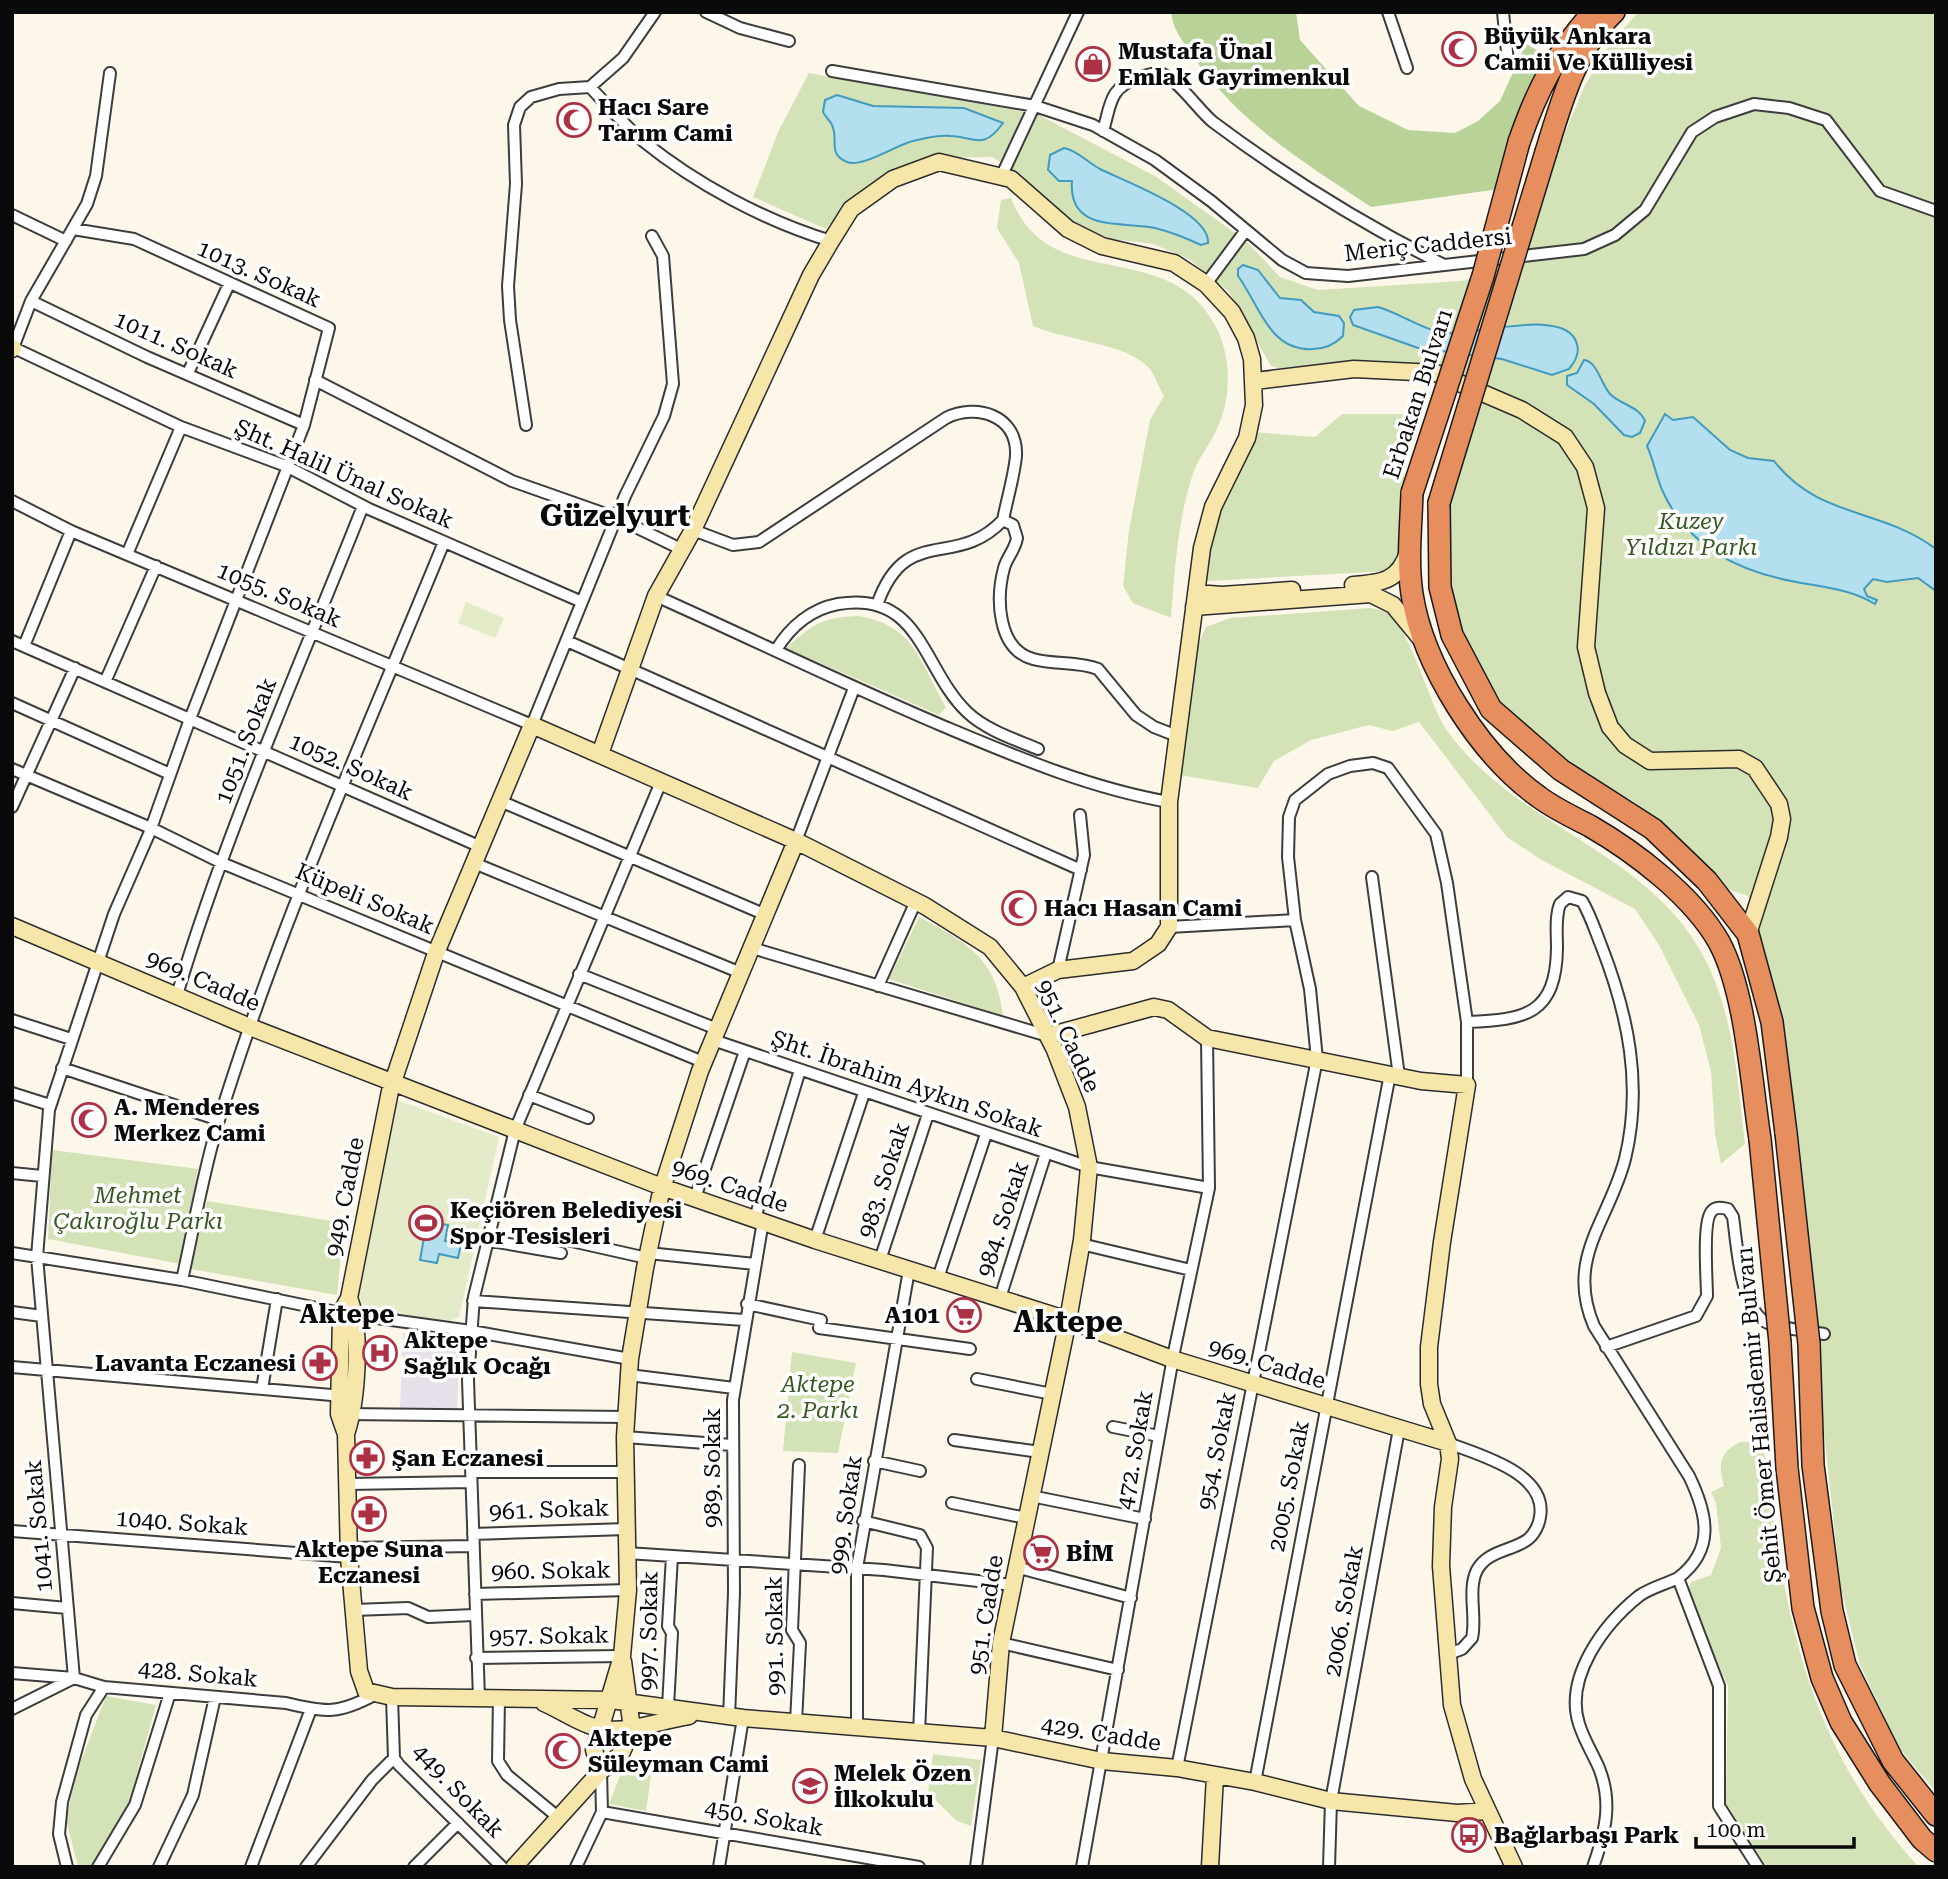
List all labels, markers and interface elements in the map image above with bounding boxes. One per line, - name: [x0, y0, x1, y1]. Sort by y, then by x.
- place label: Büyük Ankara Camii Ve Külliyesi: [1484, 23, 1693, 76]
- mosque icon: Büyük Ankara Camii Ve Külliyesi: [1440, 30, 1478, 68]
- place label: Mustafa Ünal Emlak Gayrimenkul: [1118, 37, 1350, 91]
- shop icon: Mustafa Ünal Emlak Gayrimenkul: [1074, 45, 1112, 83]
- place label: Hacı Sare Tarım Cami: [598, 94, 733, 147]
- mosque icon: Hacı Sare Tarım Cami: [555, 101, 593, 139]
- street label: Meriç Caddersi: [1343, 223, 1513, 267]
- street label: 1013. Sokak: [193, 235, 326, 314]
- street label: 1011. Sokak: [110, 306, 243, 385]
- street label: Erbakan Bulvarı: [1378, 306, 1458, 482]
- street label: Şht. Halil Ünal Sokak: [230, 414, 458, 535]
- district label: Güzelyurt: [540, 498, 690, 533]
- park label: Kuzey Yıldızı Parkı: [1625, 508, 1757, 561]
- street label: 1055. Sokak: [213, 557, 346, 634]
- street label: 1051. Sokak: [210, 674, 283, 808]
- street label: 1052. Sokak: [285, 728, 418, 807]
- street label: Küpeli Sokak: [292, 858, 439, 940]
- mosque icon: Hacı Hasan Cami: [1000, 889, 1038, 927]
- place label: Hacı Hasan Cami: [1044, 895, 1242, 922]
- street label: 969. Cadde: [142, 945, 264, 1017]
- street label: 951. Cadde: [1030, 975, 1106, 1097]
- street label: Şht. İbrahim Aykın Sokak: [768, 1025, 1047, 1143]
- place label: A. Menderes Merkez Cami: [114, 1094, 266, 1147]
- mosque icon: A. Menderes Merkez Cami: [70, 1101, 108, 1139]
- street label: 983. Sokak: [853, 1118, 916, 1241]
- street label: 949. Cadde: [320, 1135, 370, 1259]
- street label: 969. Cadde: [668, 1154, 792, 1218]
- street label: 984. Sokak: [972, 1157, 1035, 1280]
- park label: Mehmet Çakıroğlu Parkı: [53, 1182, 223, 1235]
- place label: Keçiören Belediyesi Spor Tesisleri: [450, 1197, 683, 1250]
- sports icon: Keçiören Belediyesi Spor Tesisleri: [407, 1204, 445, 1242]
- street label: Şehit Ömer Halisdemir Bulvarı: [1731, 1246, 1787, 1584]
- supermarket icon: A101: [945, 1296, 983, 1334]
- district label: Aktepe: [300, 1299, 394, 1329]
- place label: A101: [885, 1302, 940, 1329]
- district label: Aktepe: [1013, 1304, 1123, 1339]
- place label: Aktepe Sağlık Ocağı: [404, 1327, 551, 1380]
- street label: 969. Cadde: [1205, 1333, 1329, 1395]
- hospital icon: Aktepe Sağlık Ocağı: [361, 1334, 399, 1372]
- pharmacy icon: Lavanta Eczanesi: [301, 1344, 339, 1382]
- place label: Lavanta Eczanesi: [95, 1350, 296, 1377]
- park label: Aktepe 2. Parkı: [776, 1371, 859, 1424]
- street label: 472. Sokak: [1111, 1388, 1159, 1511]
- street label: 954. Sokak: [1192, 1389, 1242, 1512]
- street label: 989. Sokak: [699, 1408, 726, 1528]
- street label: 2005. Sokak: [1263, 1418, 1315, 1554]
- pharmacy icon: Şan Eczanesi: [348, 1439, 386, 1477]
- place label: Şan Eczanesi: [392, 1445, 544, 1472]
- street label: 999. Sokak: [824, 1453, 868, 1576]
- street label: 1041. Sokak: [20, 1458, 58, 1593]
- street label: 961. Sokak: [489, 1494, 610, 1526]
- pharmacy icon: Aktepe Suna Eczanesi: [350, 1495, 388, 1533]
- street label: 1040. Sokak: [115, 1505, 250, 1541]
- supermarket icon: BİM: [1022, 1534, 1060, 1572]
- place label: Aktepe Suna Eczanesi: [295, 1536, 444, 1589]
- place label: BİM: [1066, 1540, 1114, 1567]
- street label: 2006. Sokak: [1319, 1543, 1369, 1679]
- street label: 951. Cadde: [963, 1553, 1009, 1677]
- street label: 960. Sokak: [491, 1556, 612, 1586]
- street label: 997. Sokak: [634, 1570, 664, 1691]
- street label: 991. Sokak: [760, 1575, 790, 1696]
- street label: 957. Sokak: [489, 1621, 610, 1651]
- street label: 428. Sokak: [137, 1655, 259, 1693]
- street label: 429. Cadde: [1039, 1711, 1163, 1757]
- place label: Aktepe Süleyman Cami: [588, 1725, 769, 1778]
- mosque icon: Aktepe Süleyman Cami: [544, 1732, 582, 1770]
- street label: 449. Sokak: [407, 1738, 510, 1844]
- place label: Melek Özen İlkokulu: [834, 1759, 972, 1813]
- school or university icon: Melek Özen İlkokulu: [791, 1767, 829, 1805]
- street label: 450. Sokak: [703, 1794, 826, 1842]
- scale bar: [1696, 1806, 1854, 1850]
- bus stop icon: Bağlarbaşı Park: [1450, 1816, 1488, 1854]
- text: 100 m: [1706, 1818, 1766, 1842]
- place label: Bağlarbaşı Park: [1494, 1822, 1679, 1849]

